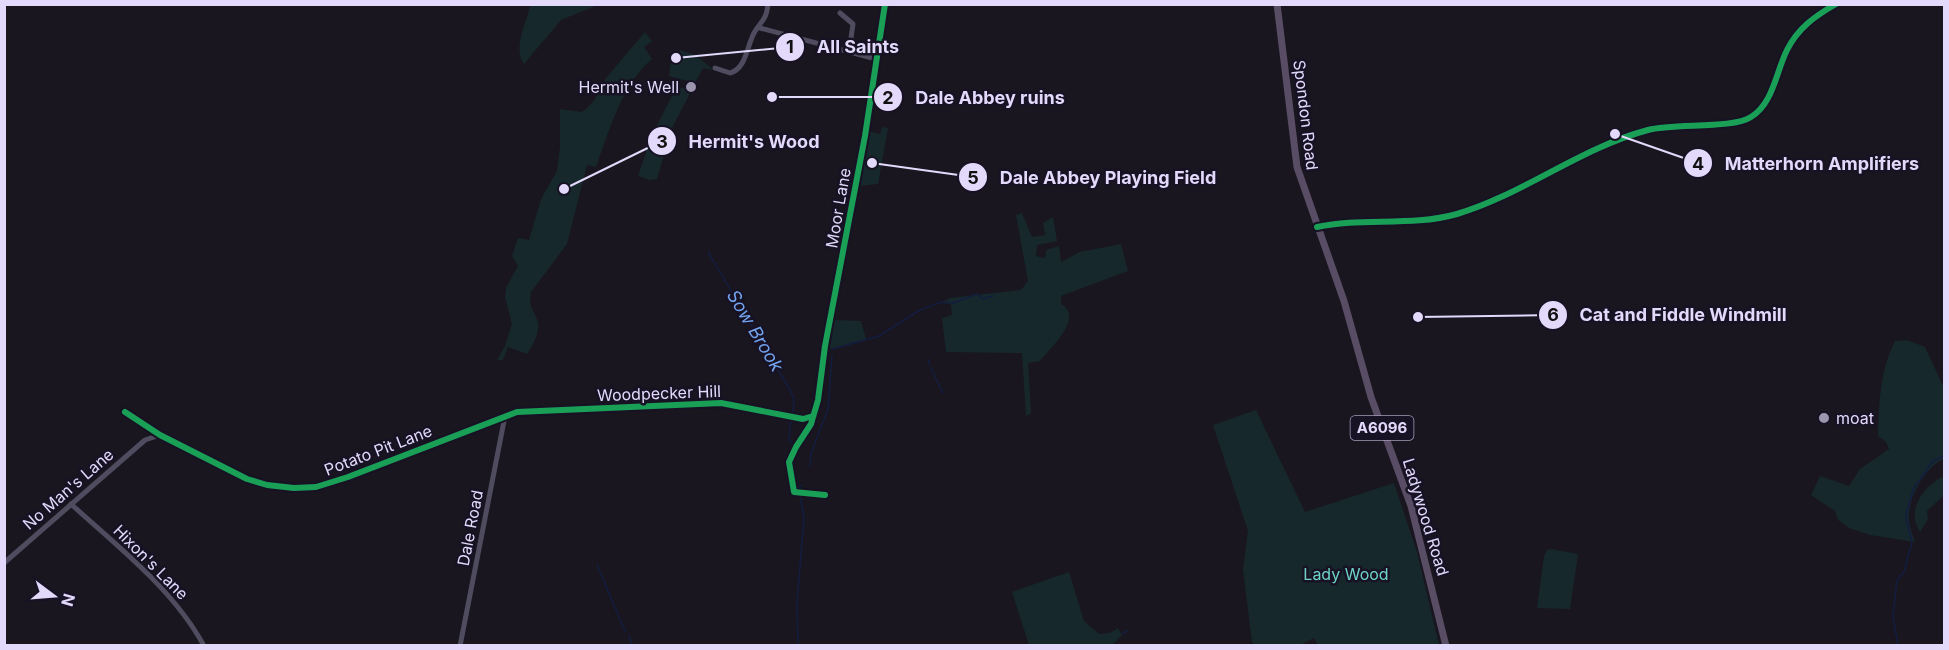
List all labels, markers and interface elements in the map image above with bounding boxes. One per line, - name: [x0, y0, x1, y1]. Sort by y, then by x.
- callout: All Saints: [775, 29, 911, 65]
- text: 1: [786, 36, 794, 57]
- text: All Saints: [817, 36, 899, 57]
- street label: Spondon Road: [1289, 59, 1323, 171]
- place label: Hermit's Well: [579, 77, 679, 97]
- callout: Dale Abbey ruins: [873, 79, 1077, 115]
- marker: Hermit's Well: [684, 80, 698, 94]
- text: 2: [882, 87, 894, 108]
- text: Dale Abbey ruins: [915, 87, 1065, 108]
- callout: Hermit's Wood: [647, 123, 832, 159]
- text: 3: [656, 131, 668, 152]
- text: Hermit's Wood: [688, 131, 820, 152]
- callout: Matterhorn Amplifiers: [1683, 145, 1931, 181]
- text: 4: [1692, 153, 1704, 174]
- text: Matterhorn Amplifiers: [1725, 153, 1919, 174]
- callout: Dale Abbey Playing Field: [958, 159, 1228, 195]
- street label: Moor Lane: [821, 166, 855, 250]
- text: 5: [967, 167, 979, 188]
- text: Dale Abbey Playing Field: [1000, 167, 1216, 188]
- water label: Sow Brook: [723, 286, 789, 376]
- callout: Cat and Fiddle Windmill: [1538, 297, 1799, 333]
- text: 6: [1547, 304, 1559, 325]
- text: Cat and Fiddle Windmill: [1579, 304, 1787, 325]
- street label: Woodpecker Hill: [597, 381, 721, 405]
- place label: moat: [1836, 408, 1874, 428]
- marker: moat: [1817, 411, 1831, 425]
- road number: A6096: [1350, 416, 1414, 440]
- street label: Potato Pit Lane: [321, 420, 435, 480]
- street label: No Man's Lane: [19, 444, 117, 534]
- street label: Ladywood Road: [1399, 456, 1453, 578]
- street label: Dale Road: [453, 488, 487, 568]
- street label: Hixon's Lane: [109, 520, 193, 604]
- park label: Lady Wood: [1303, 564, 1389, 584]
- north arrow: [24, 566, 84, 626]
- text: N: [57, 592, 80, 609]

